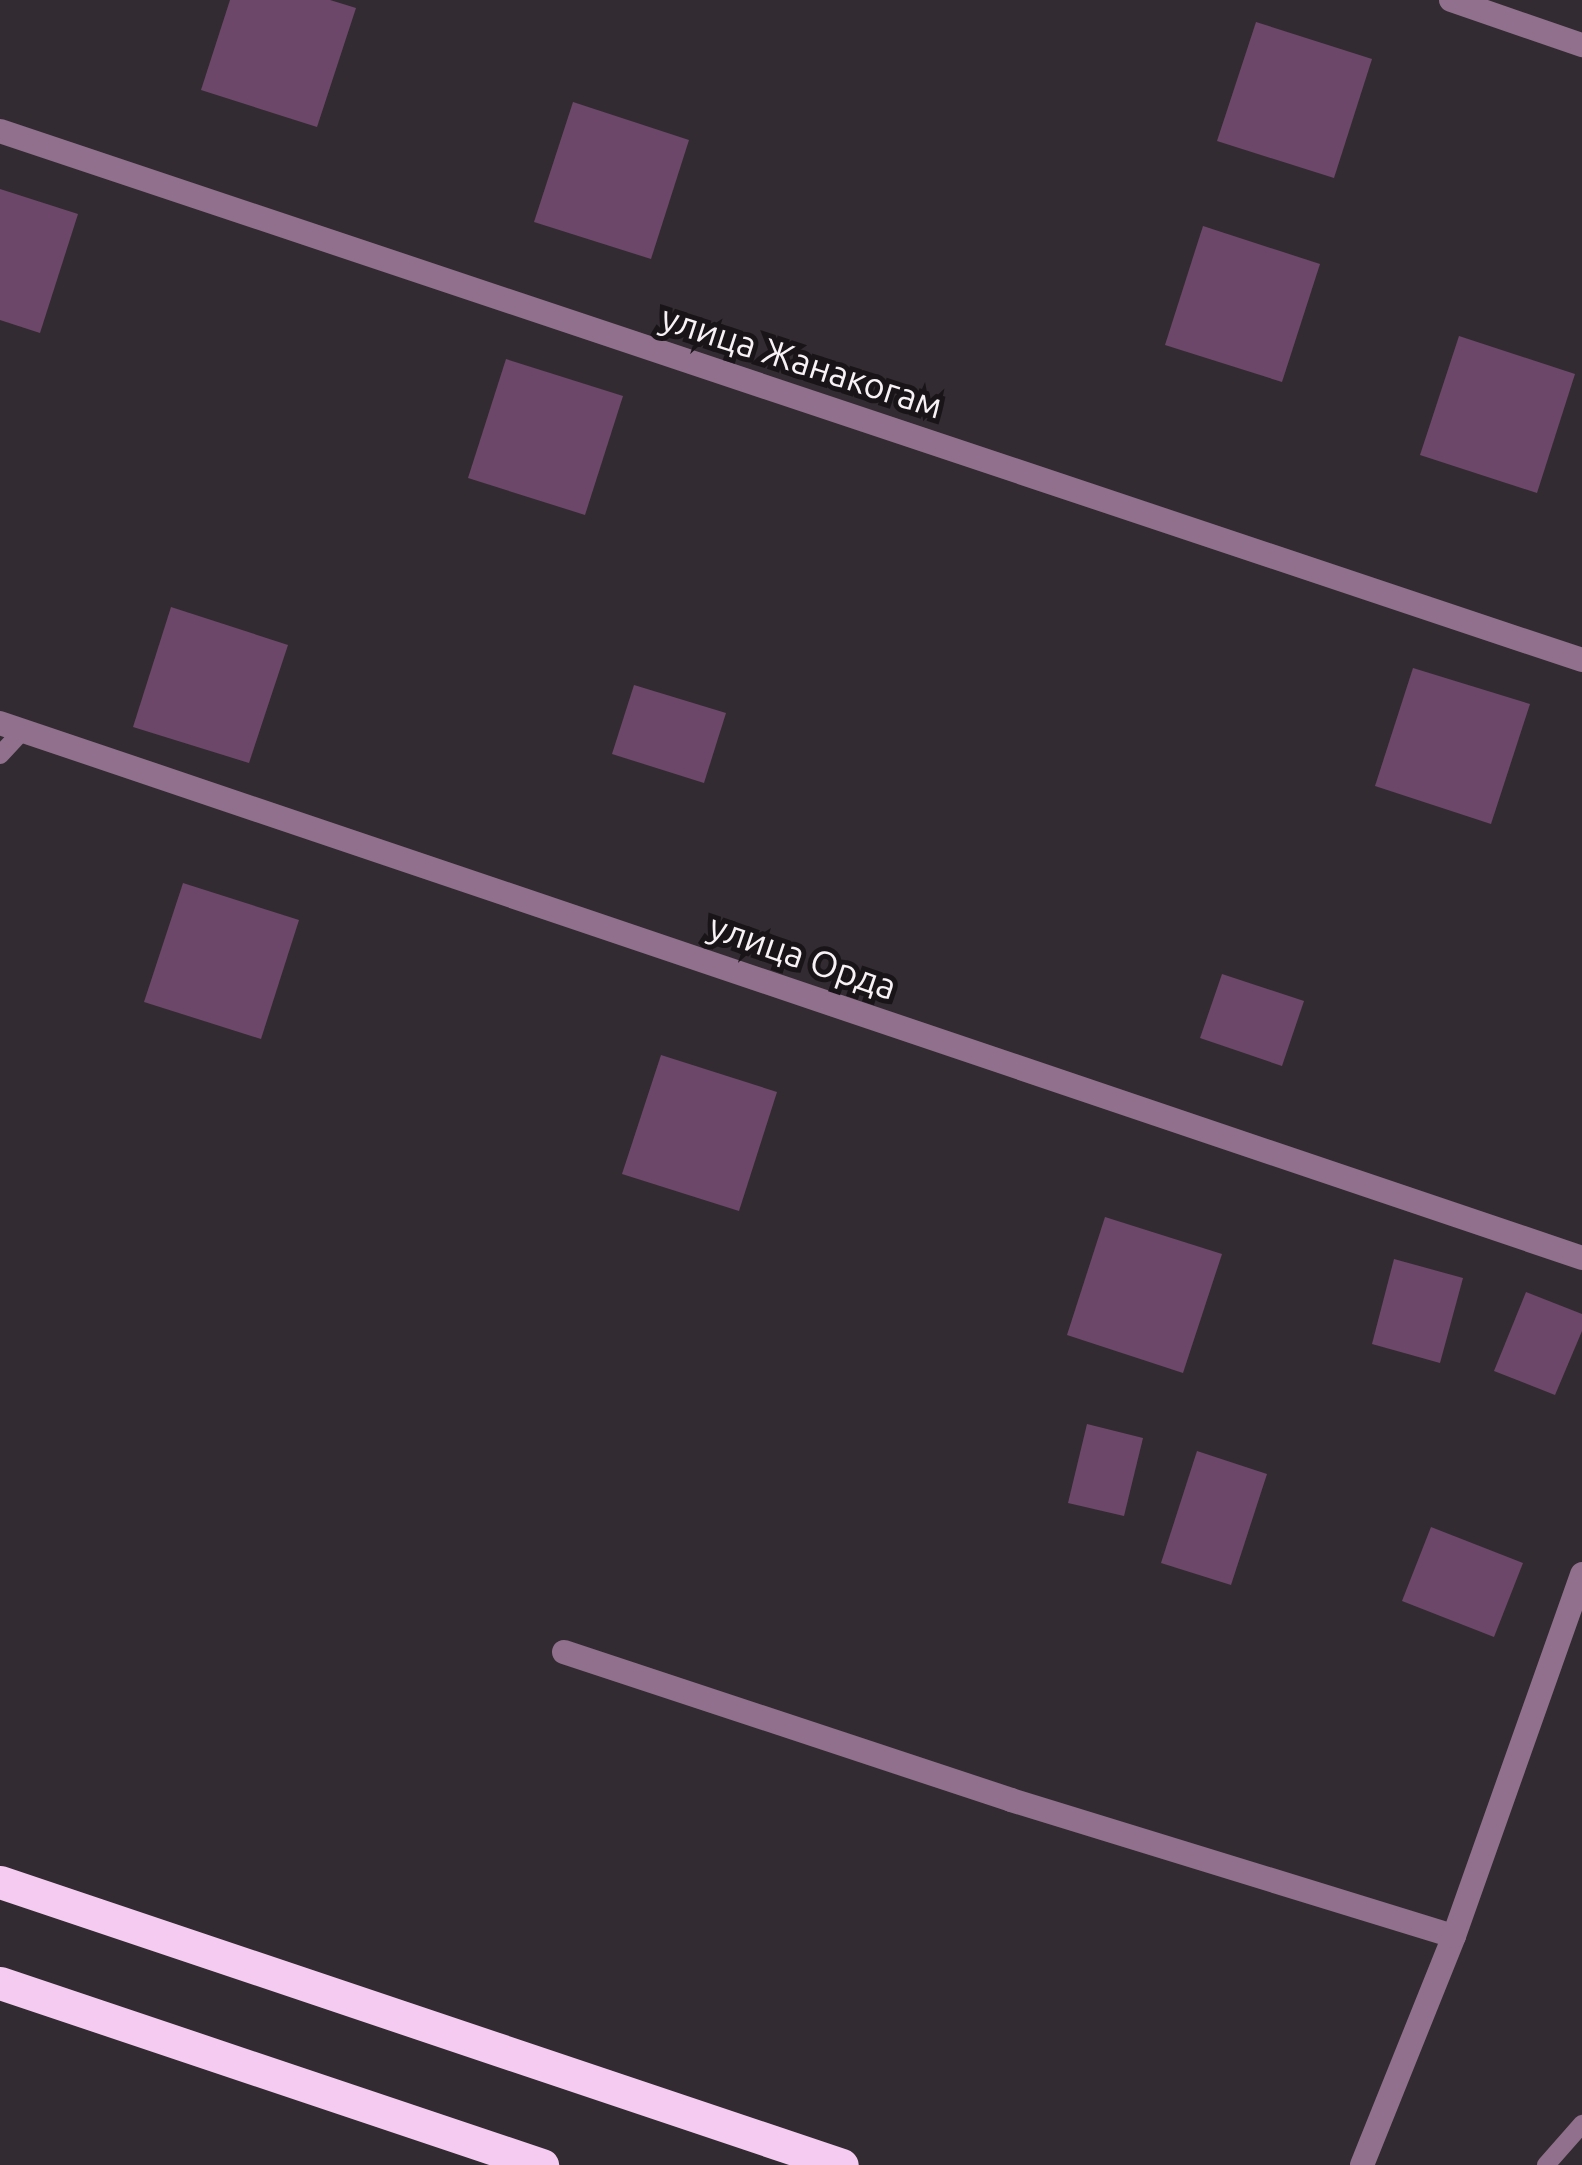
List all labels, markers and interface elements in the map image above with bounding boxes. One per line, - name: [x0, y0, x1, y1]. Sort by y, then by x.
- street label: улица Жанакогам: [656, 295, 948, 427]
- street label: улица Орда: [704, 904, 902, 1008]

